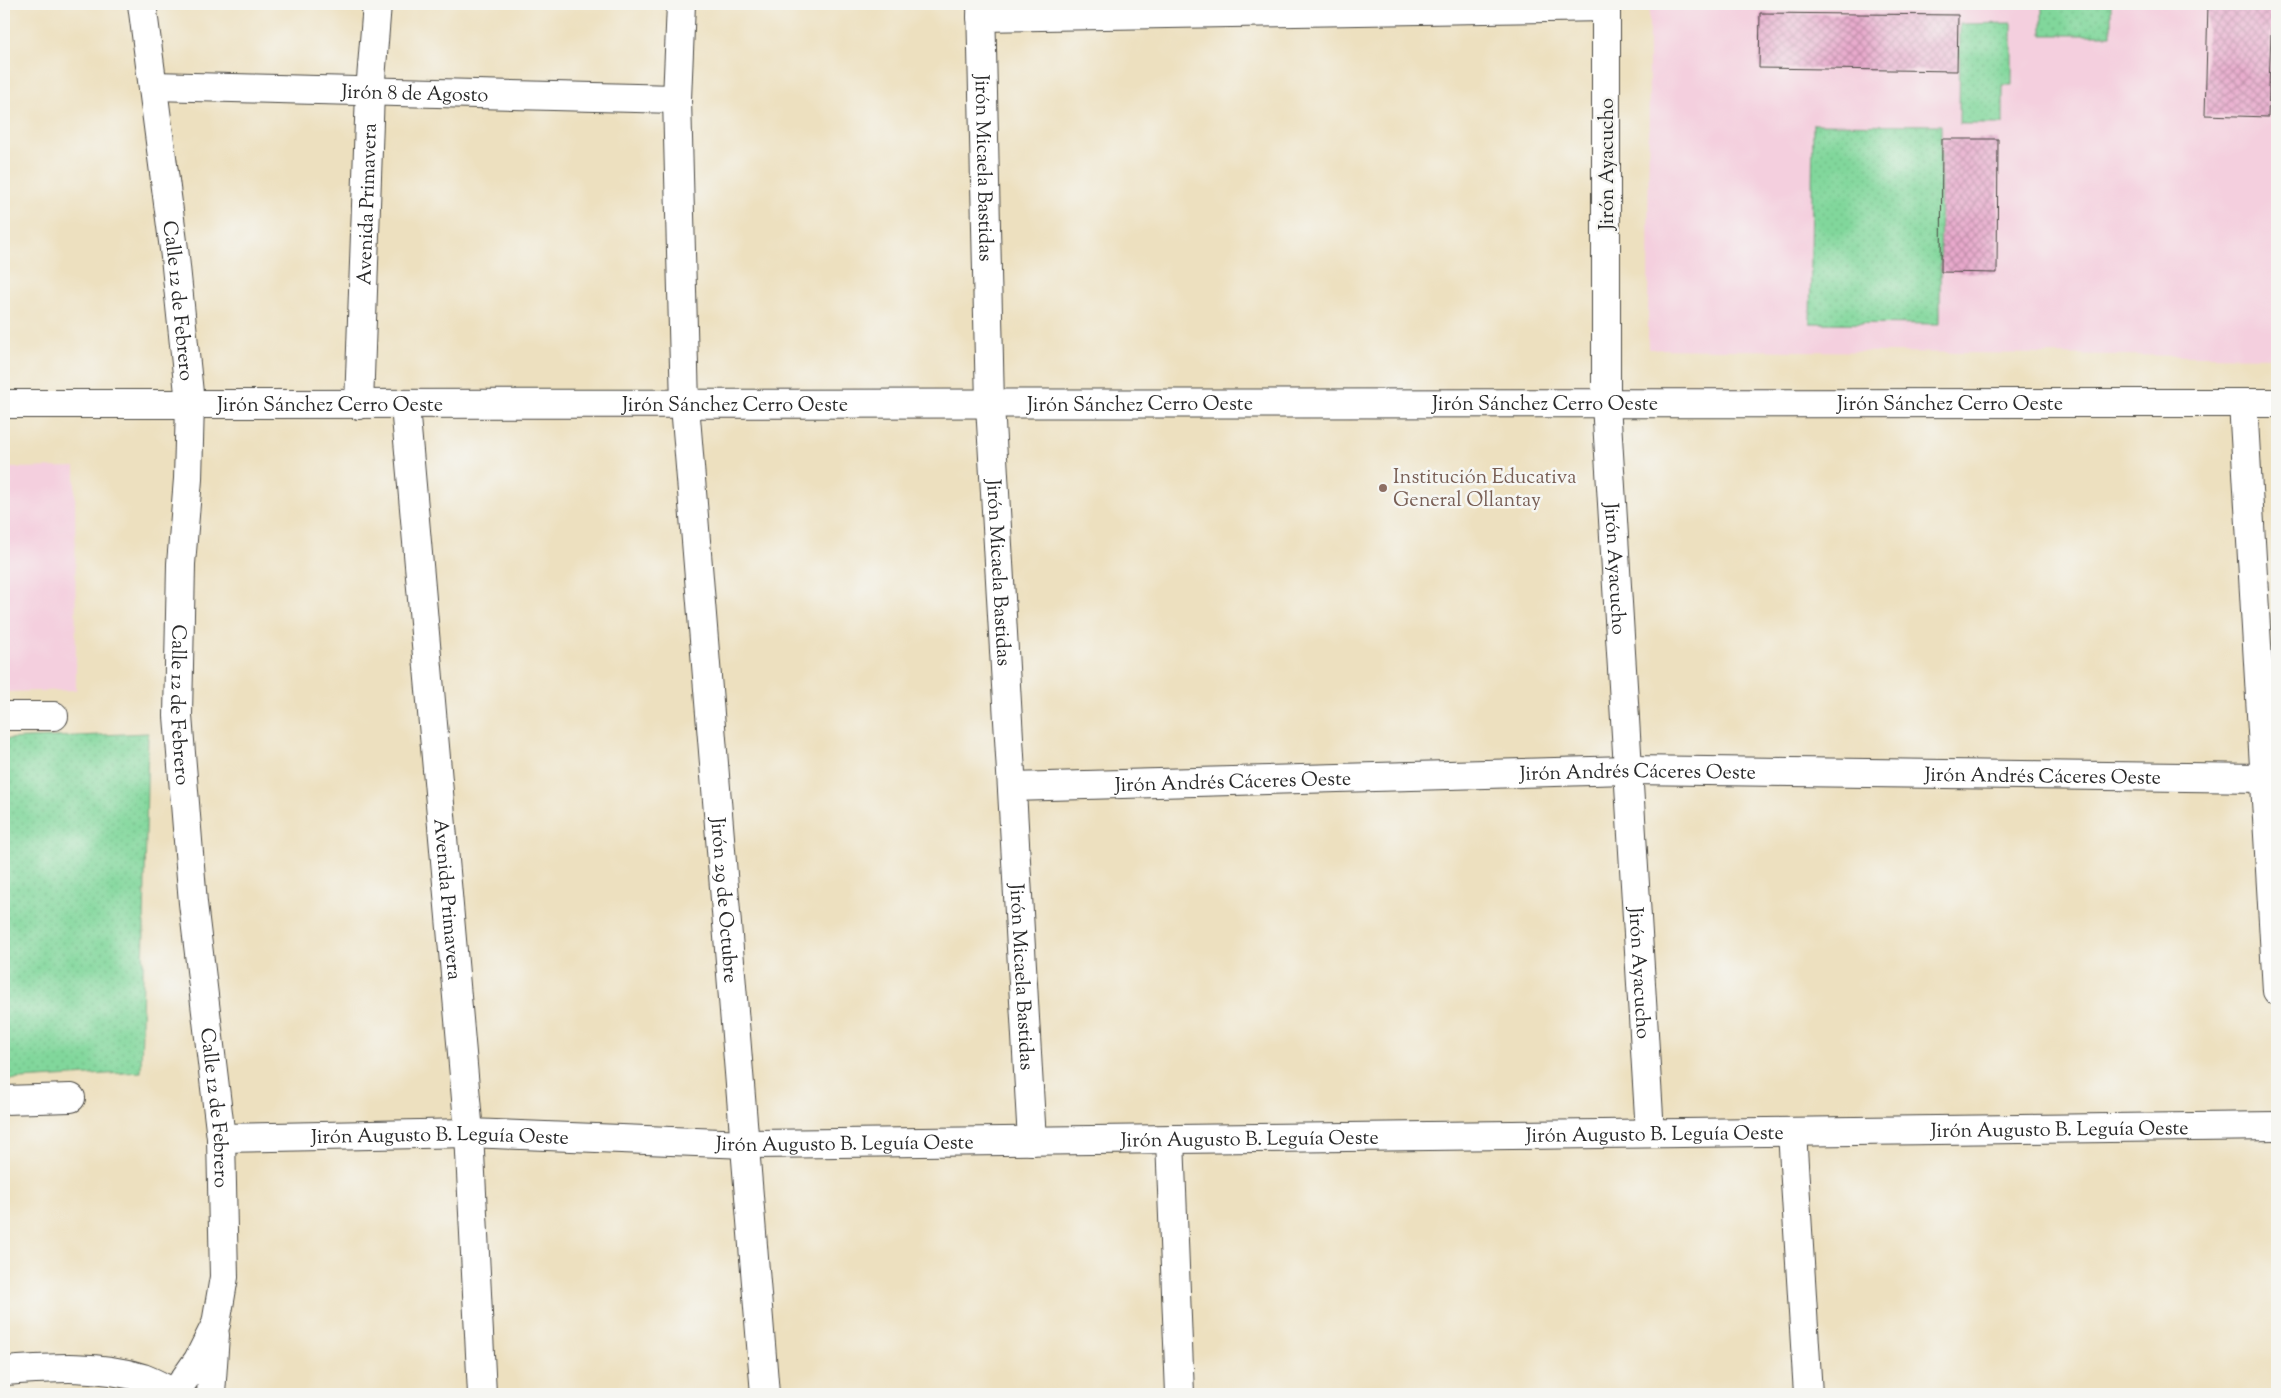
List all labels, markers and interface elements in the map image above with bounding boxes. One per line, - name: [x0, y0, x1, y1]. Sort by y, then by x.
- street label: Jirón Micaela Bastidas: [966, 73, 999, 262]
- street label: Jirón 8 de Agosto: [340, 79, 489, 111]
- street label: Jirón Ayacucho: [1594, 98, 1623, 231]
- street label: Avenida Primavera: [351, 123, 386, 286]
- street label: Calle 12 de Febrero: [153, 219, 200, 382]
- street label: Jirón Sánchez Cerro Oeste: [1026, 391, 1253, 421]
- street label: Jirón Sánchez Cerro Oeste: [1431, 391, 1658, 420]
- street label: Jirón Sánchez Cerro Oeste: [1836, 391, 2063, 420]
- street label: Jirón Sánchez Cerro Oeste: [216, 392, 443, 421]
- street label: Jirón Sánchez Cerro Oeste: [621, 392, 848, 421]
- place label: Institución Educativa General Ollantay: [1393, 464, 1577, 516]
- street label: Jirón Micaela Bastidas: [977, 478, 1017, 667]
- marker: Institución Educativa General Ollantay: [1377, 482, 1389, 494]
- street label: Jirón Ayacucho: [1595, 501, 1632, 636]
- street label: Calle 12 de Febrero: [161, 624, 196, 786]
- street label: Jirón Andrés Cáceres Oeste: [1518, 758, 1756, 790]
- street label: Jirón Andrés Cáceres Oeste: [1923, 762, 2161, 794]
- street label: Jirón Andrés Cáceres Oeste: [1113, 766, 1352, 801]
- street label: Jirón 29 de Octubre: [701, 815, 744, 984]
- street label: Avenida Primavera: [424, 817, 467, 981]
- street label: Jirón Micaela Bastidas: [1000, 882, 1040, 1071]
- street label: Jirón Ayacucho: [1619, 905, 1656, 1040]
- street label: Calle 12 de Febrero: [191, 1026, 234, 1188]
- street label: Jirón Augusto B. Leguía Oeste: [1930, 1115, 2189, 1147]
- street label: Jirón Augusto B. Leguía Oeste: [1525, 1120, 1784, 1152]
- street label: Jirón Augusto B. Leguía Oeste: [310, 1121, 569, 1154]
- street label: Jirón Augusto B. Leguía Oeste: [1120, 1125, 1379, 1157]
- street label: Jirón Augusto B. Leguía Oeste: [714, 1129, 974, 1161]

